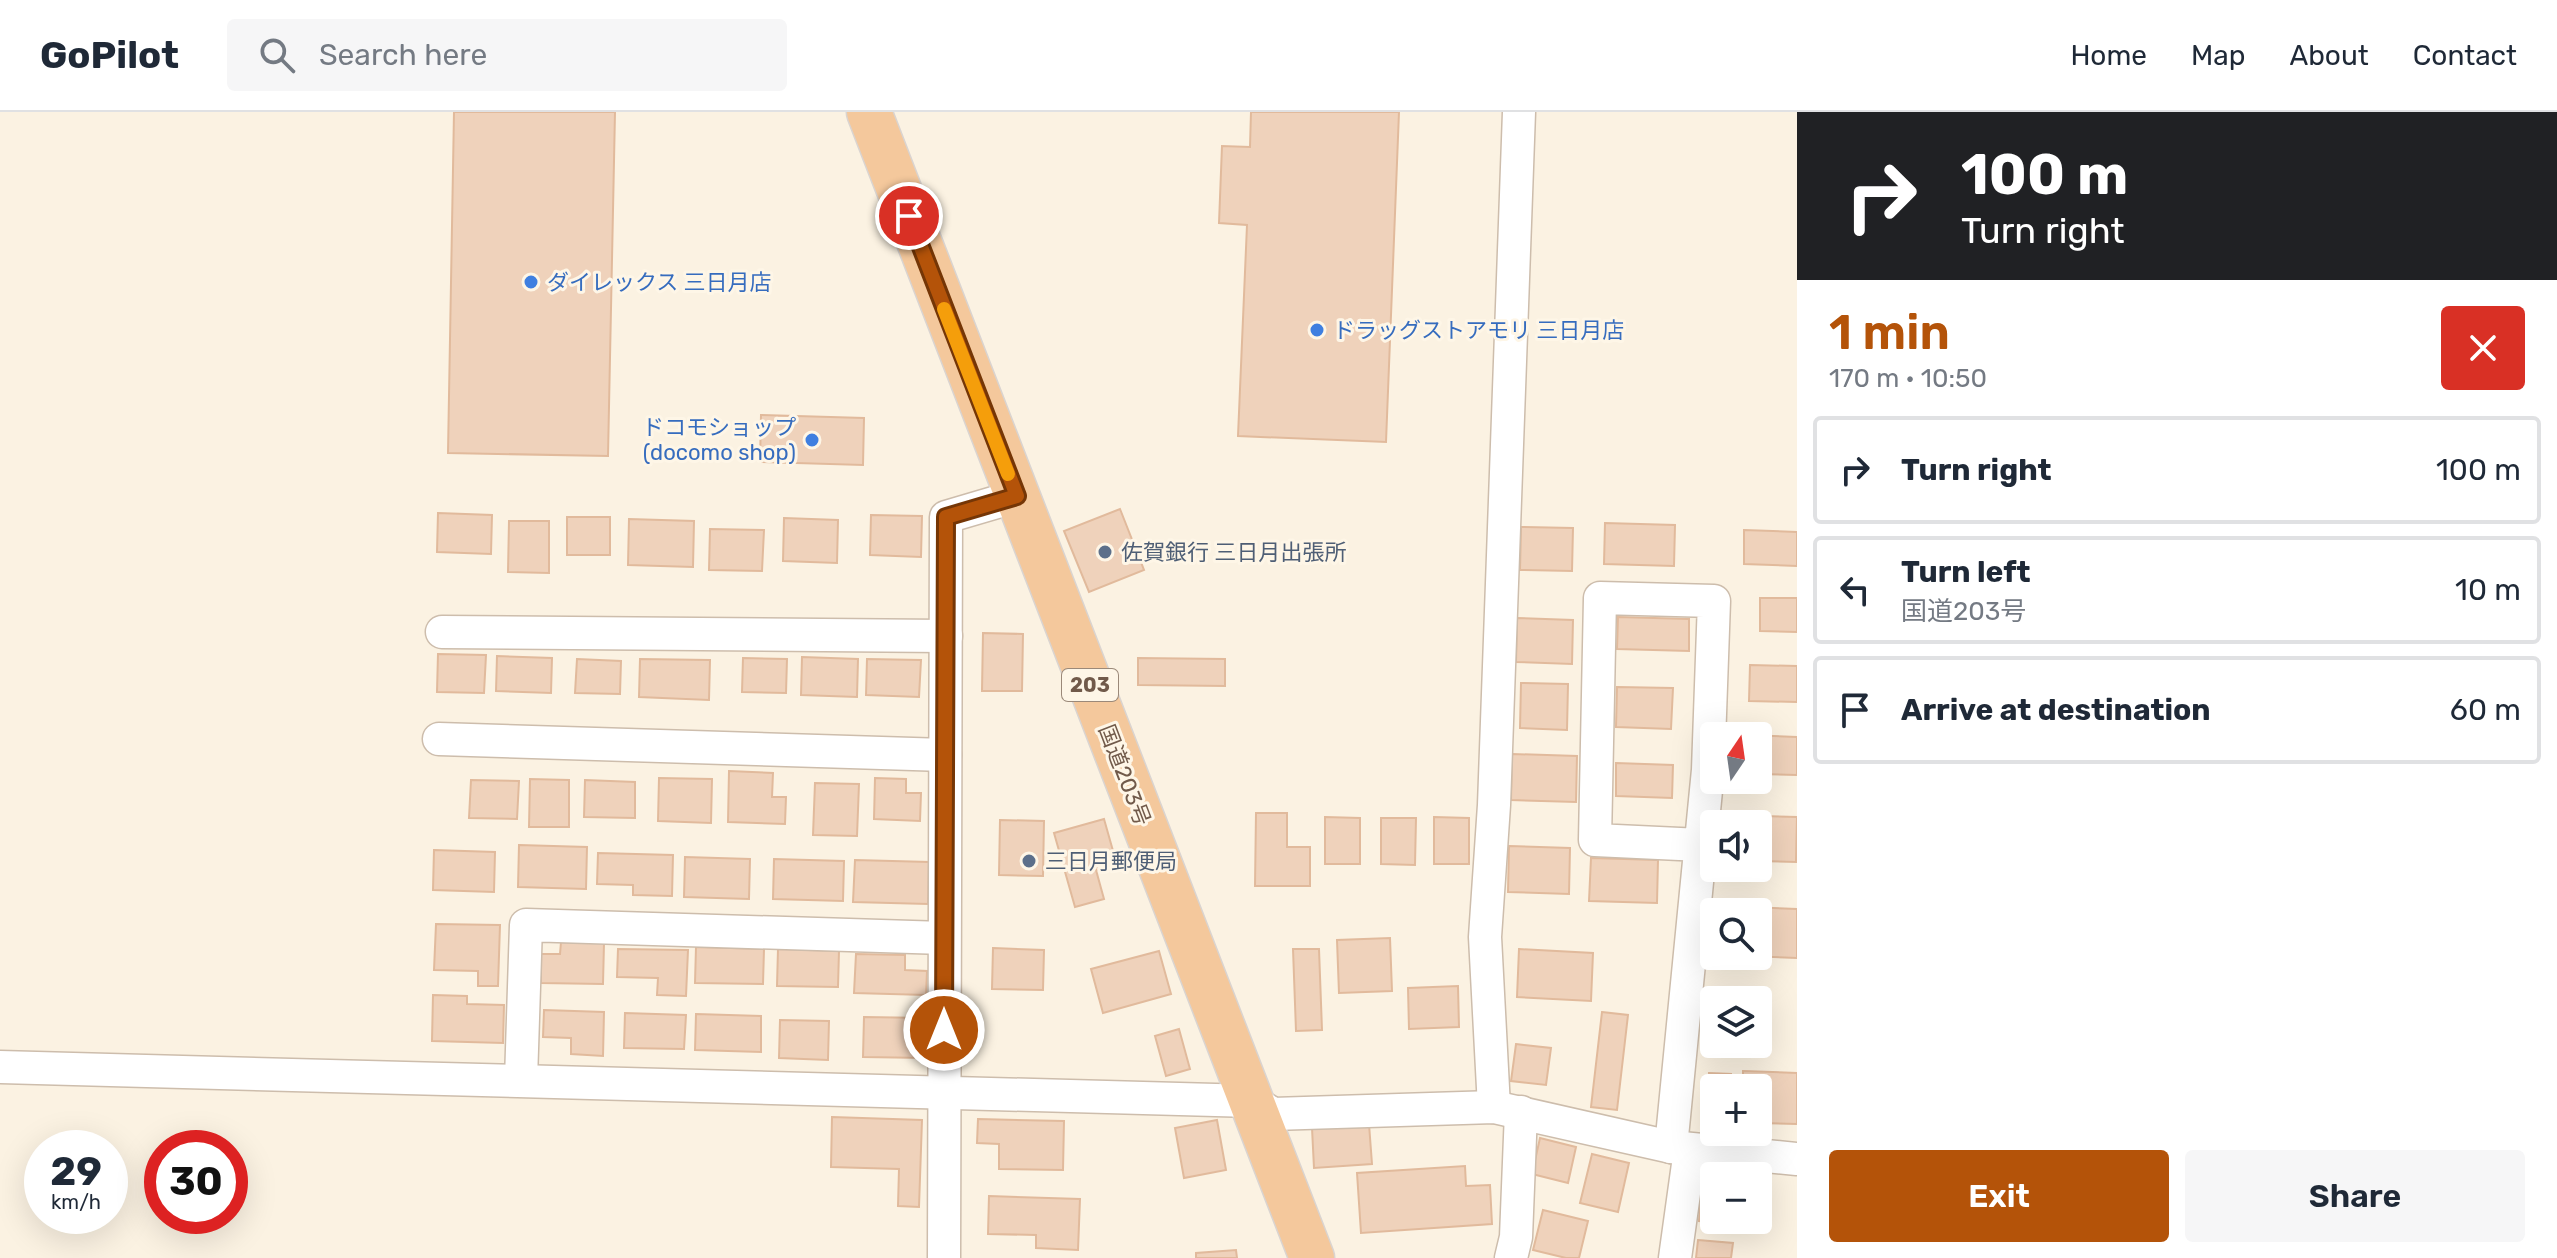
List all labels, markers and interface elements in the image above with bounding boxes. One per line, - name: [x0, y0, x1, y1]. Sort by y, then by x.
- search box: [227, 19, 787, 91]
- text: GoPilot: [40, 32, 179, 78]
- icon: search: [255, 33, 299, 77]
- text: Search here: [319, 37, 487, 73]
- text: Home: [2070, 39, 2147, 72]
- text: Map: [2191, 39, 2245, 72]
- text: About: [2289, 39, 2369, 72]
- text: Contact: [2413, 39, 2517, 72]
- text: 100 m: [1961, 142, 2128, 208]
- icon: right: [1829, 144, 1933, 248]
- pin: [875, 182, 943, 250]
- icon: arrive: [887, 194, 931, 238]
- text: Turn right: [1961, 209, 2125, 252]
- place label: ダイレックス 三日月店: [547, 269, 772, 296]
- marker: ダイレックス 三日月店: [522, 273, 540, 291]
- text: 1 min: [1829, 304, 1950, 361]
- button: close: [2441, 306, 2525, 390]
- place label: ドラッグストアモリ 三日月店: [1333, 317, 1624, 344]
- marker: ドラッグストアモリ 三日月店: [1308, 321, 1326, 339]
- text: 170 m · 10:50: [1829, 363, 1987, 394]
- place label: ドコモショップ (docomo shop): [642, 414, 796, 466]
- marker: ドコモショップ (docomo shop): [803, 431, 821, 449]
- icon: right: [1833, 448, 1877, 492]
- text: Turn right: [1901, 452, 2052, 488]
- text: 100 m: [2436, 452, 2521, 488]
- place label: 佐賀銀行 三日月出張所: [1121, 539, 1346, 566]
- marker: 佐賀銀行 三日月出張所: [1096, 543, 1114, 561]
- text: Turn left: [1901, 554, 2031, 590]
- icon: left: [1833, 568, 1877, 612]
- text: 10 m: [2455, 572, 2521, 608]
- text: 国道203号: [1901, 596, 2026, 627]
- road number: 203: [1062, 669, 1118, 701]
- icon: arrive: [1833, 688, 1877, 732]
- text: Arrive at destination: [1901, 692, 2211, 728]
- text: 60 m: [2450, 692, 2521, 728]
- street label: 国道203号: [1093, 721, 1156, 830]
- north arrow: [1700, 722, 1772, 794]
- map controls: [1700, 722, 1772, 1234]
- button: sound: [1700, 810, 1772, 882]
- place label: 三日月郵便局: [1045, 848, 1177, 875]
- marker: 三日月郵便局: [1020, 852, 1038, 870]
- button: search: [1700, 898, 1772, 970]
- button: layers: [1700, 986, 1772, 1058]
- position arrow: [902, 988, 986, 1072]
- button: +: [1700, 1074, 1772, 1146]
- speed limit sign: 30: [144, 1130, 248, 1234]
- text: 29: [50, 1148, 102, 1195]
- button: Exit: [1829, 1150, 2169, 1242]
- button: Share: [2185, 1150, 2525, 1242]
- button: −: [1700, 1162, 1772, 1234]
- text: km/h: [51, 1190, 101, 1214]

